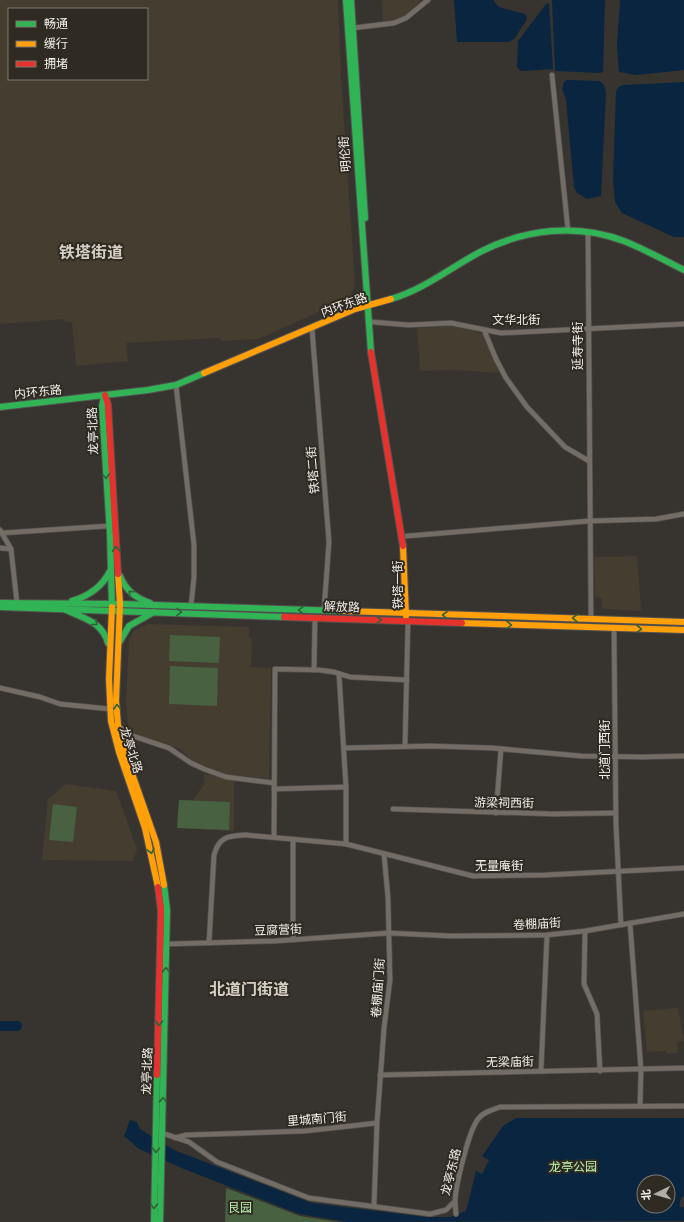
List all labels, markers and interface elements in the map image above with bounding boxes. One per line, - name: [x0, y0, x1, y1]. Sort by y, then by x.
- legend: [8, 8, 148, 80]
- text: 畅通: [44, 16, 68, 30]
- text: 缓行: [44, 36, 68, 50]
- text: 拥堵: [44, 56, 68, 70]
- street label: 明伦街: [336, 136, 352, 173]
- district label: 铁塔街道: [59, 242, 123, 261]
- street label: 内环东路: [319, 289, 369, 319]
- street label: 文华北街: [492, 312, 540, 326]
- street label: 延寿寺街: [570, 322, 584, 370]
- street label: 内环东路: [13, 382, 63, 400]
- street label: 龙亭北路: [84, 407, 100, 455]
- street label: 铁塔二街: [303, 446, 321, 495]
- one-way arrow: [101, 473, 110, 479]
- one-way arrow: [112, 546, 120, 552]
- street label: 铁塔一街: [390, 561, 404, 609]
- one-way arrow: [128, 590, 136, 598]
- street label: 解放路: [324, 598, 360, 614]
- one-way arrow: [298, 605, 304, 614]
- one-way arrow: [176, 608, 182, 616]
- one-way arrow: [442, 610, 448, 619]
- one-way arrow: [572, 614, 578, 622]
- one-way arrow: [376, 615, 382, 624]
- one-way arrow: [91, 619, 98, 626]
- one-way arrow: [506, 621, 512, 629]
- one-way arrow: [636, 625, 642, 633]
- one-way arrow: [112, 704, 121, 710]
- street label: 北道门西街: [597, 720, 611, 780]
- street label: 龙亭北路: [118, 725, 146, 775]
- street label: 游梁祠西街: [474, 794, 534, 810]
- one-way arrow: [147, 848, 155, 854]
- street label: 无量庵街: [475, 858, 523, 872]
- street label: 卷棚庙街: [513, 915, 561, 931]
- street label: 豆腐营街: [254, 921, 302, 937]
- street label: 卷棚庙门街: [368, 958, 386, 1018]
- one-way arrow: [162, 967, 170, 973]
- district label: 北道门街道: [209, 979, 289, 998]
- one-way arrow: [155, 1020, 164, 1026]
- street label: 龙亭北路: [138, 1047, 154, 1095]
- street label: 无梁庙街: [486, 1054, 534, 1068]
- one-way arrow: [159, 1097, 167, 1103]
- street label: 里城南门街: [286, 1108, 347, 1128]
- one-way arrow: [151, 1147, 160, 1153]
- street label: 龙亭东路: [437, 1147, 463, 1197]
- park label: 龙亭公园: [549, 1159, 597, 1173]
- north arrow: [636, 1174, 676, 1214]
- text: 北: [639, 1189, 652, 1201]
- park label: 艮园: [228, 1200, 252, 1214]
- one-way arrow: [150, 1203, 159, 1209]

